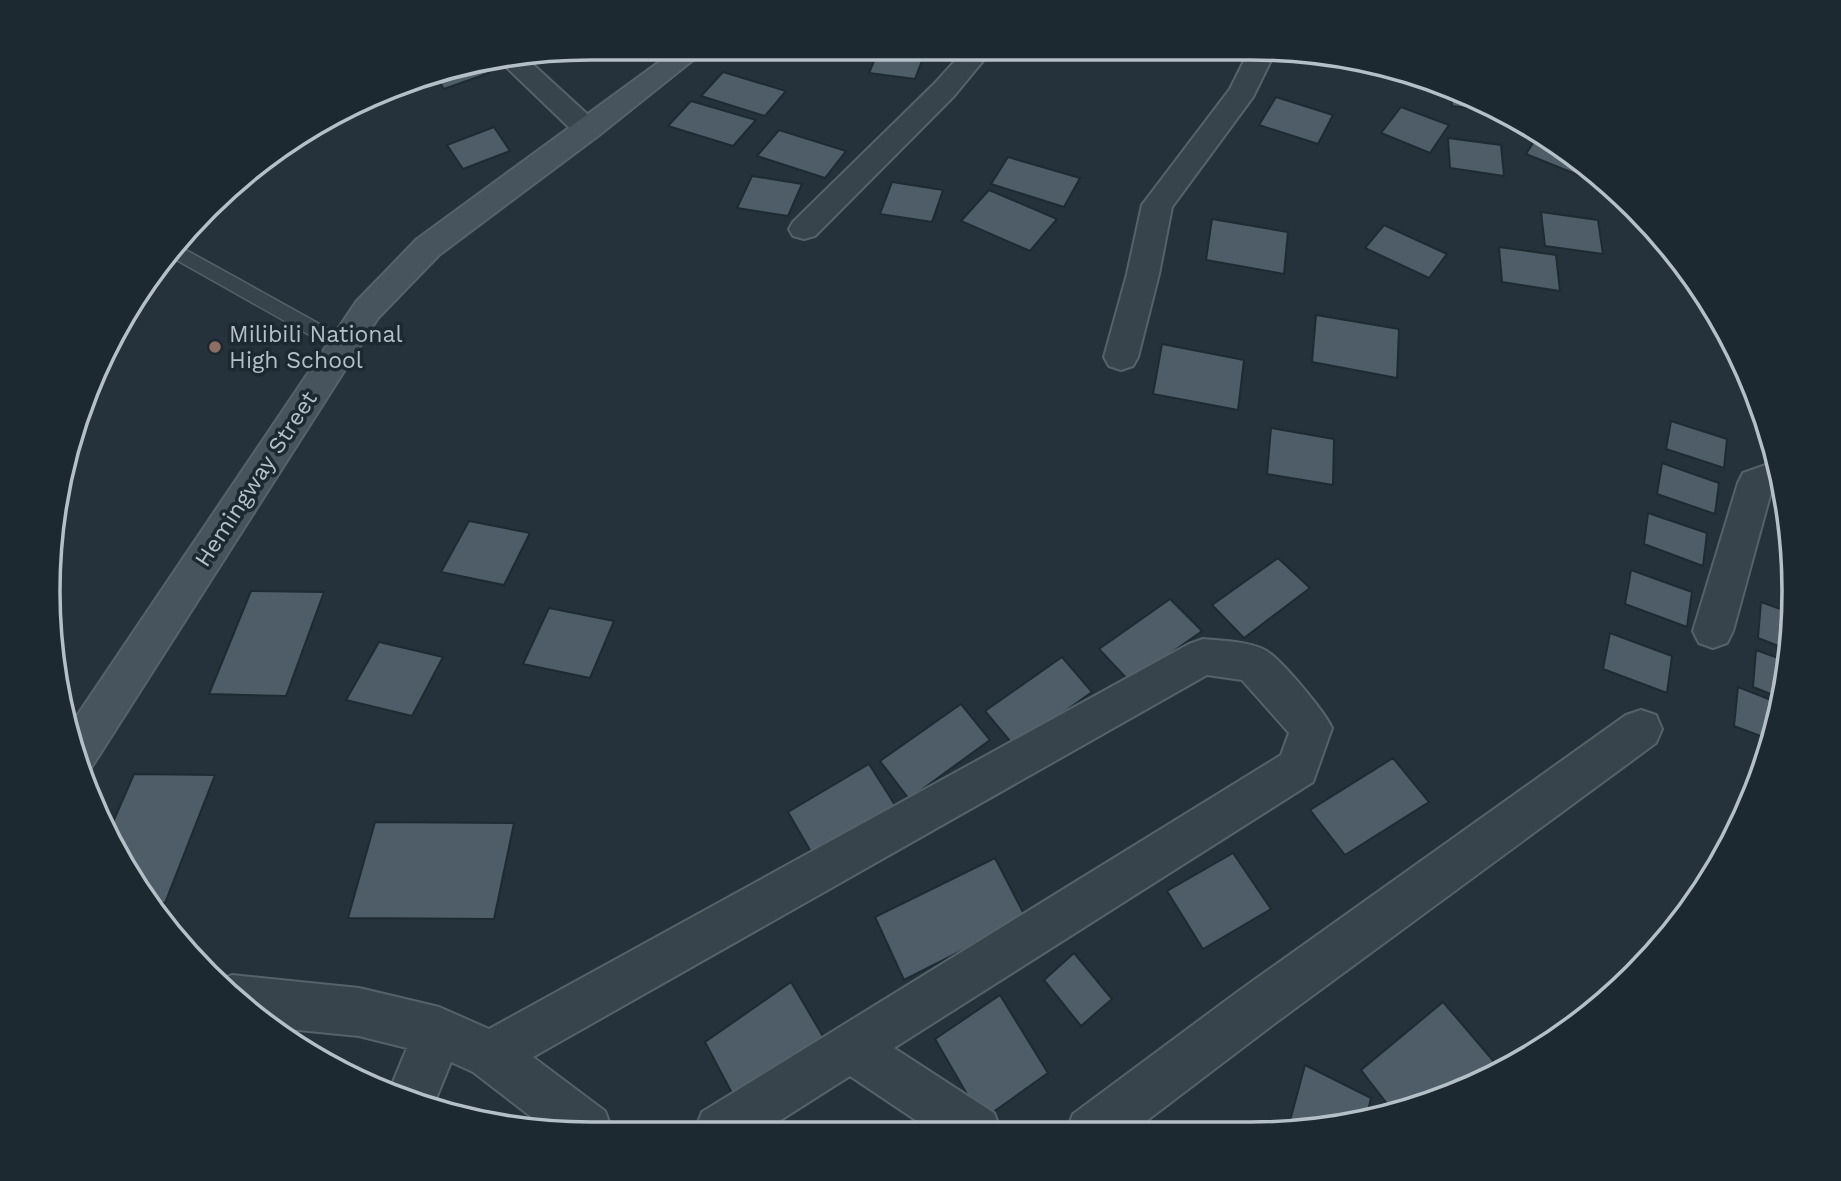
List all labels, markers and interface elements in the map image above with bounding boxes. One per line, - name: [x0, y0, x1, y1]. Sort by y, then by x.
- place label: Milibili National High School: [229, 321, 403, 374]
- marker: Milibili National High School: [207, 339, 223, 355]
- street label: Hemingway Street: [189, 386, 323, 572]

